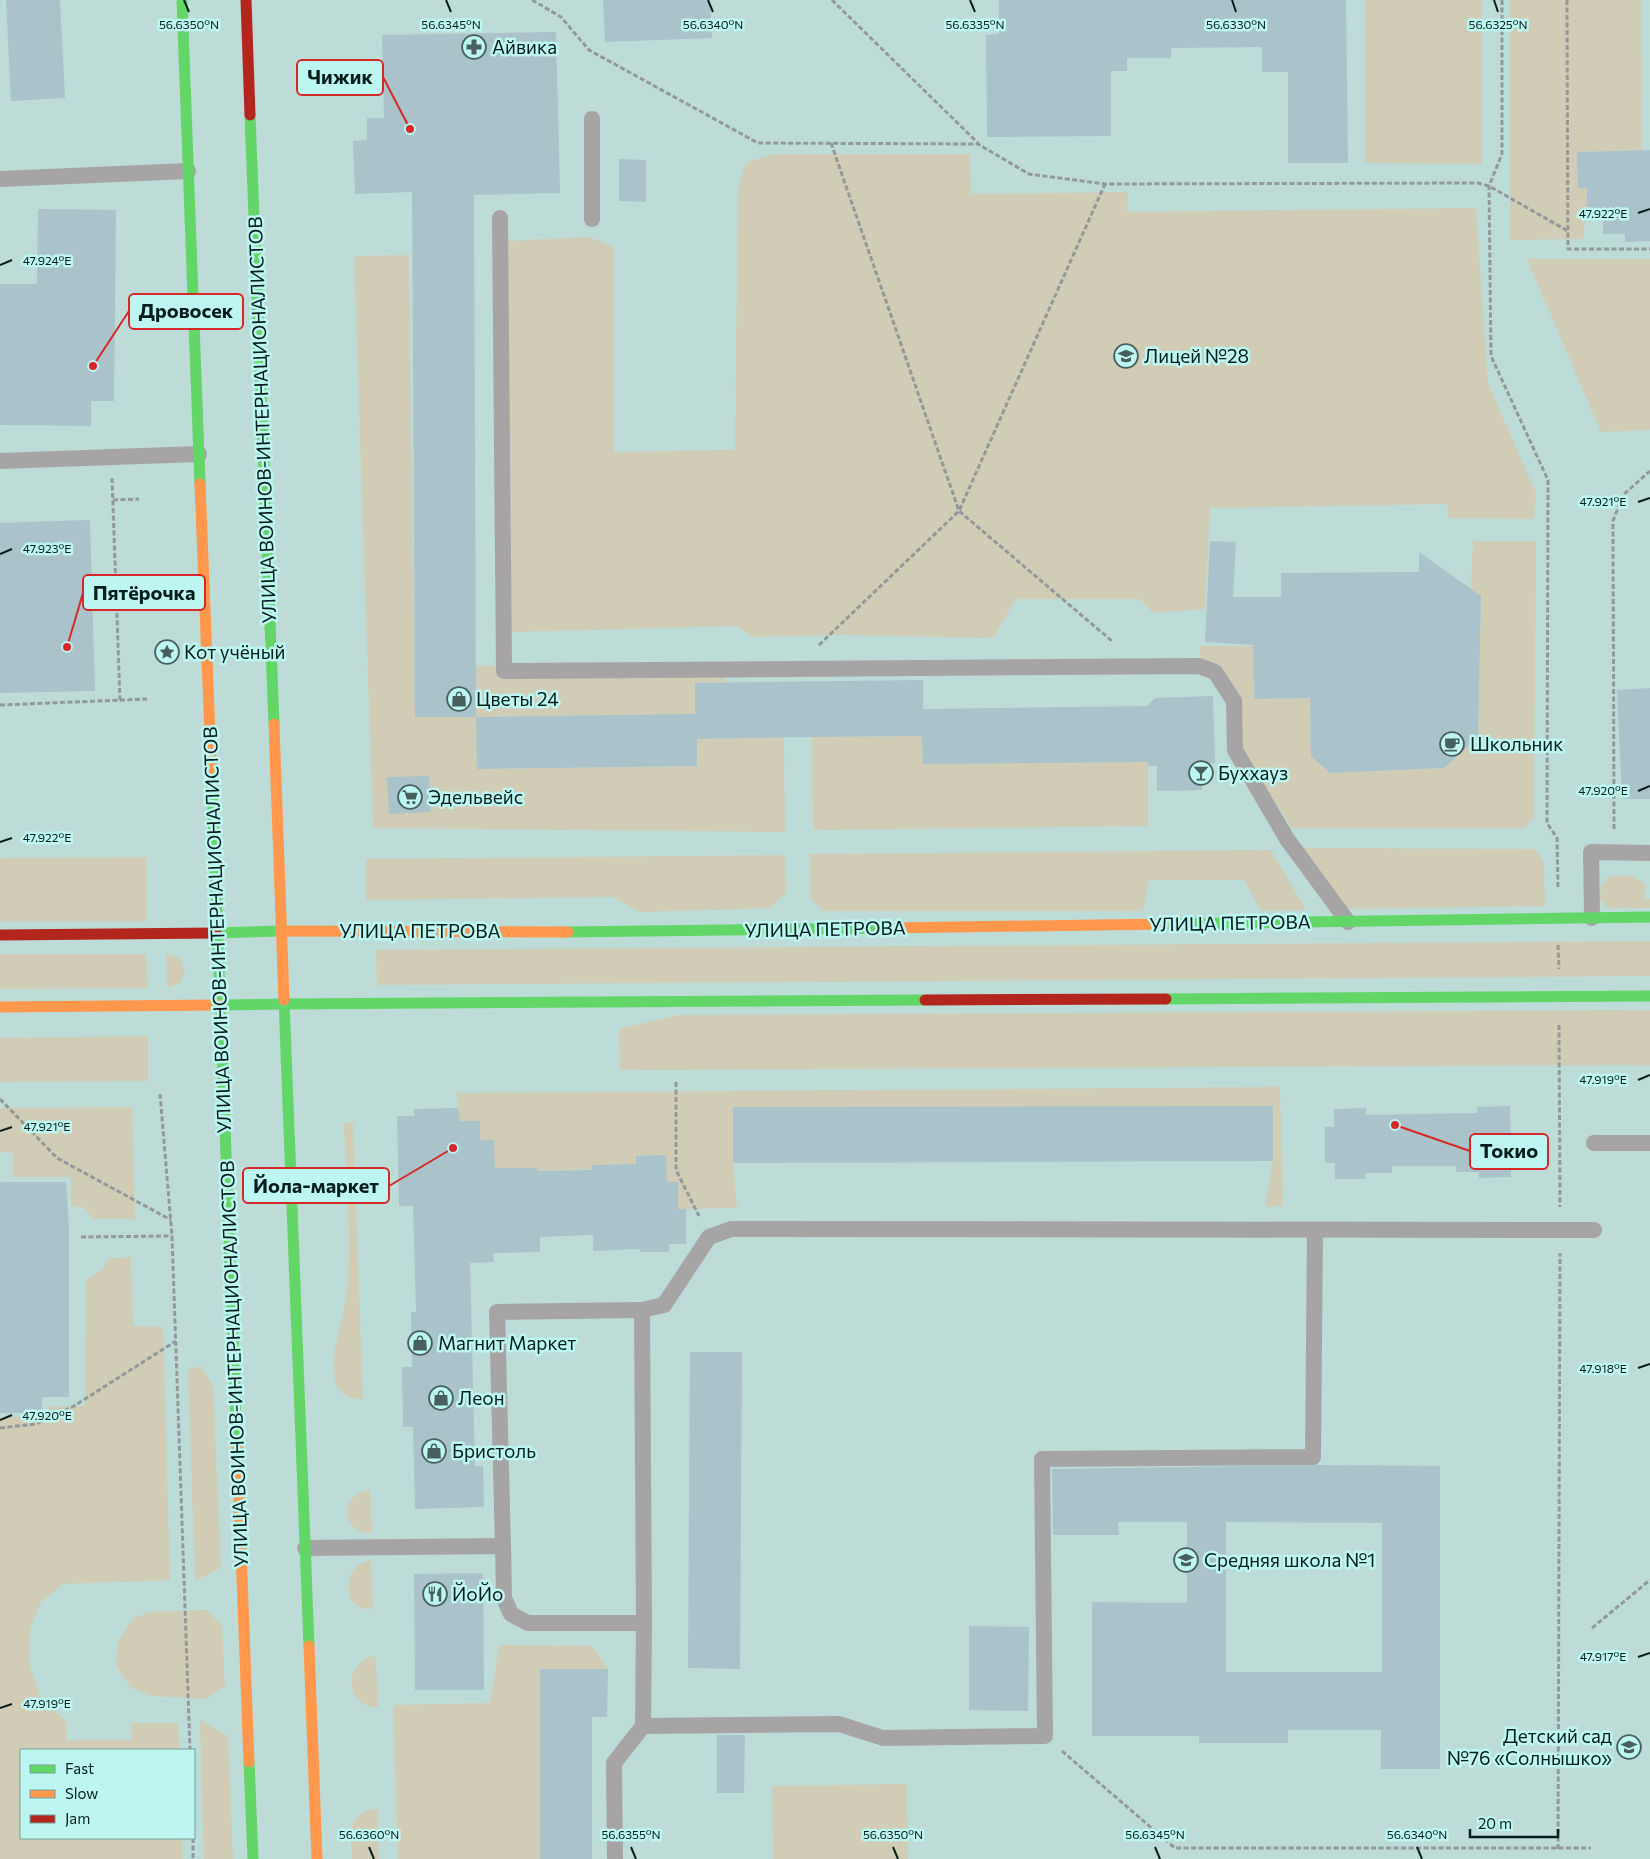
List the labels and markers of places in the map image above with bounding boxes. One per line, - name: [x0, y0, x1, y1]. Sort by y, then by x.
- pharmacy icon: Айвика: [461, 34, 487, 60]
- place label: Айвика: [492, 35, 557, 58]
- callout: Чижик: [297, 60, 383, 95]
- callout: Дровосек: [129, 294, 243, 329]
- school or university icon: Лицей №28: [1113, 343, 1139, 369]
- place label: Лицей №28: [1144, 344, 1249, 367]
- callout: Пятёрочка: [83, 575, 205, 610]
- place icon: Кот учёный: [154, 639, 180, 665]
- place label: Кот учёный: [184, 640, 285, 663]
- shop icon: Цветы 24: [446, 686, 472, 712]
- place label: Цветы 24: [476, 687, 559, 710]
- cafe icon: Школьник: [1439, 731, 1465, 757]
- place label: Школьник: [1470, 732, 1563, 755]
- bar icon: Буххауз: [1188, 760, 1214, 786]
- place label: Буххауз: [1218, 761, 1288, 784]
- supermarket icon: Эдельвейс: [397, 784, 423, 810]
- place label: Эдельвейс: [428, 785, 523, 808]
- callout: Токио: [1470, 1134, 1548, 1169]
- callout: Йола-маркет: [243, 1168, 389, 1203]
- shop icon: Магнит Маркет: [407, 1330, 433, 1356]
- place label: Магнит Маркет: [438, 1331, 576, 1354]
- shop icon: Леон: [428, 1385, 454, 1411]
- place label: Леон: [458, 1386, 504, 1409]
- shop icon: Бристоль: [421, 1438, 447, 1464]
- place label: Бристоль: [452, 1439, 536, 1462]
- school or university icon: Средняя школа №1: [1173, 1547, 1199, 1573]
- place label: Средняя школа №1: [1204, 1548, 1375, 1571]
- restaurant icon: ЙоЙо: [422, 1581, 448, 1607]
- place label: ЙоЙо: [452, 1582, 503, 1605]
- place label: Детский сад №76 «Солнышко»: [1447, 1724, 1612, 1769]
- school or university icon: Детский сад №76 «Солнышко»: [1616, 1734, 1642, 1760]

